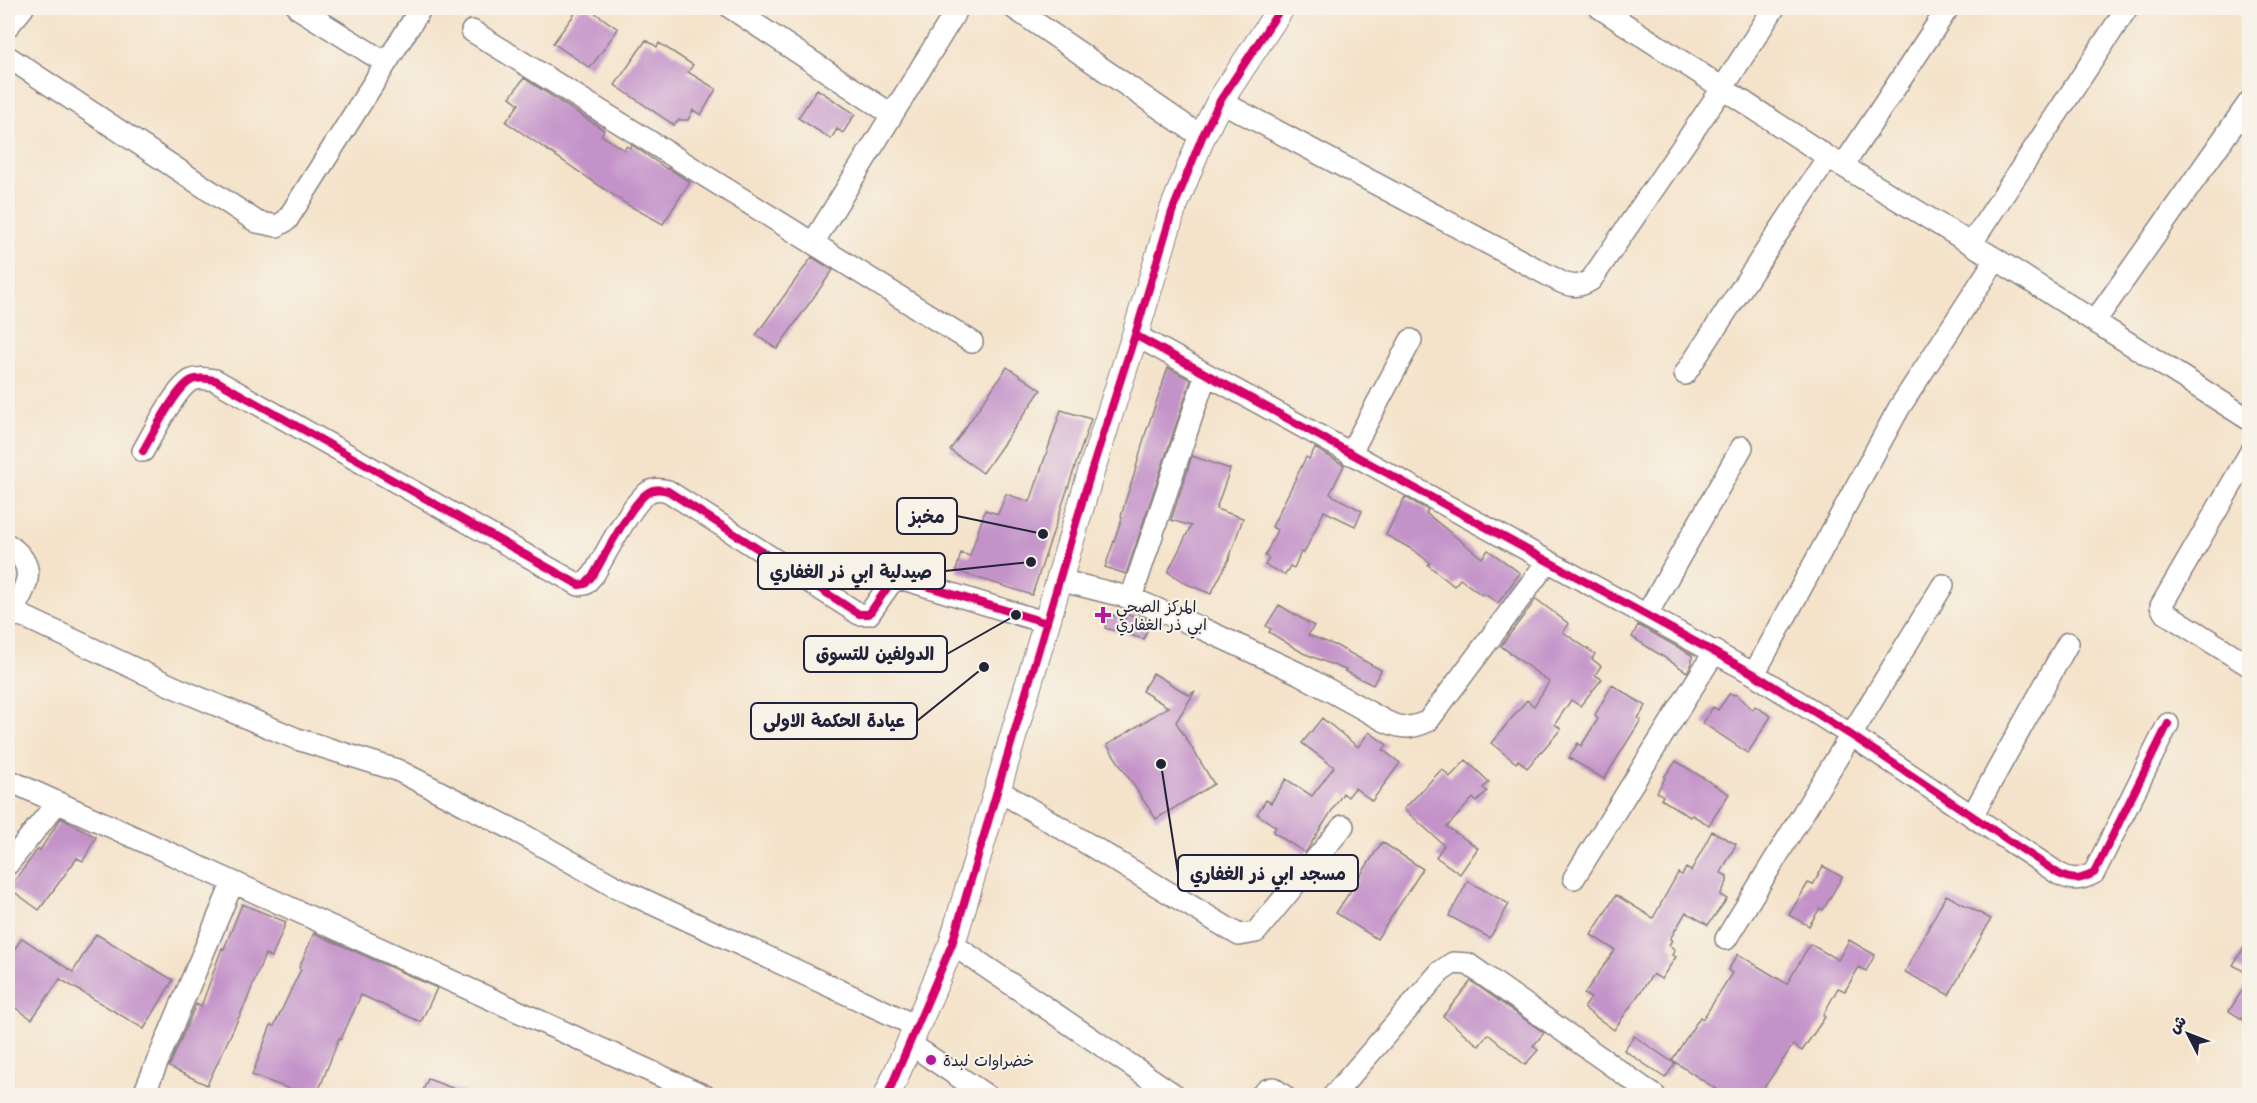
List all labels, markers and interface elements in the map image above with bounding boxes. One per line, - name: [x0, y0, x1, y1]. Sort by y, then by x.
- callout: مخبز: [897, 498, 957, 534]
- text: مخبز: [907, 505, 945, 529]
- callout: صيدلية ابي ذر الغفاري: [758, 553, 945, 589]
- text: صيدلية ابي ذر الغفاري: [770, 560, 932, 588]
- place label: المركز الصحي ابي ذر الغفاري: [1116, 596, 1207, 639]
- marker: المركز الصحي ابي ذر الغفاري: [1094, 606, 1112, 624]
- callout: الدولفين للتسوق: [804, 636, 947, 672]
- text: الدولفين للتسوق: [816, 642, 934, 666]
- callout: عيادة الحكمة الاولى: [751, 703, 917, 739]
- text: عيادة الحكمة الاولى: [763, 709, 905, 733]
- callout: مسجد ابي ذر الغفاري: [1178, 855, 1358, 891]
- text: مسجد ابي ذر الغفاري: [1190, 862, 1346, 890]
- north arrow: [2158, 1004, 2218, 1064]
- text: ش: [2164, 1011, 2191, 1038]
- place label: خضراوات لبدة: [943, 1050, 1034, 1071]
- marker: خضراوات لبدة: [924, 1053, 938, 1067]

